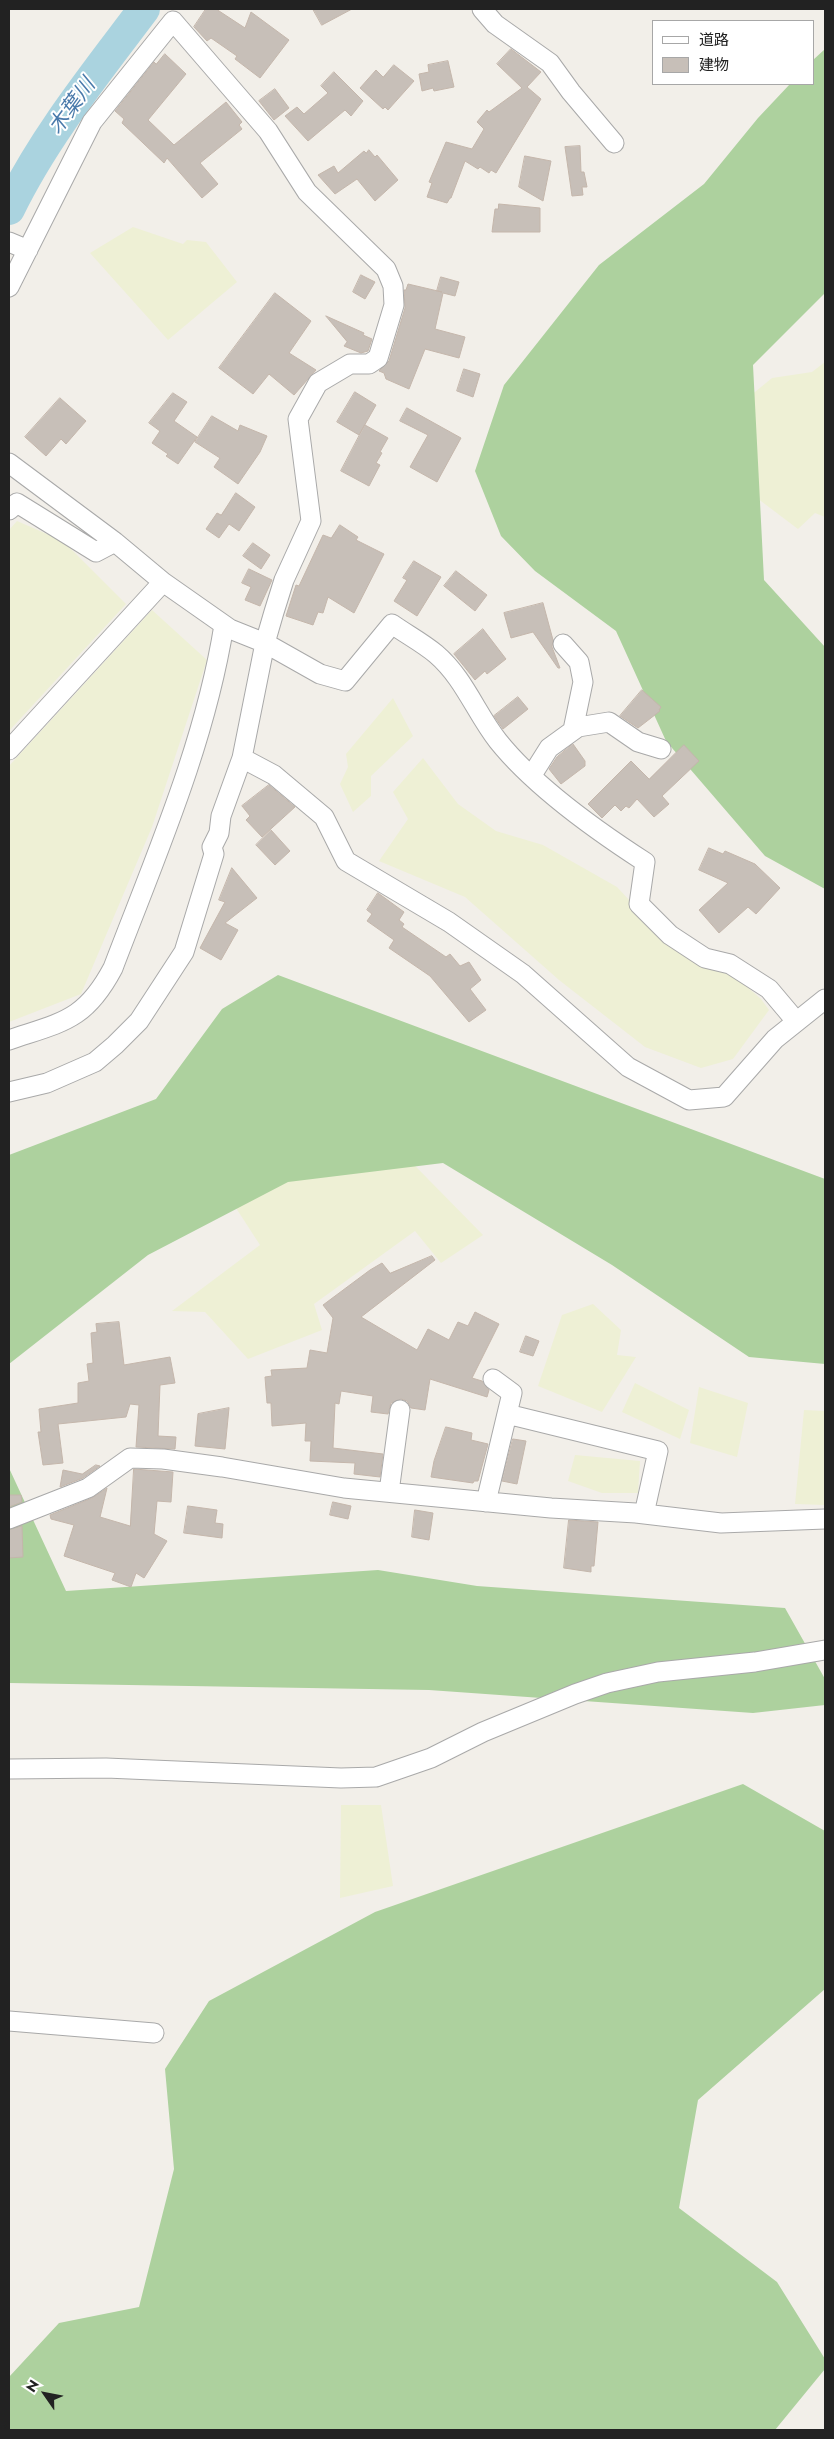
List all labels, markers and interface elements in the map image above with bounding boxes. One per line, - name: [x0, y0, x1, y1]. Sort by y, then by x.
- legend: [652, 20, 814, 85]
- text: 道路: [699, 29, 729, 51]
- text: 建物: [699, 54, 729, 76]
- water label: 木葉川: [44, 74, 102, 140]
- north arrow: [20, 2369, 70, 2419]
- text: N: [21, 2376, 44, 2396]

